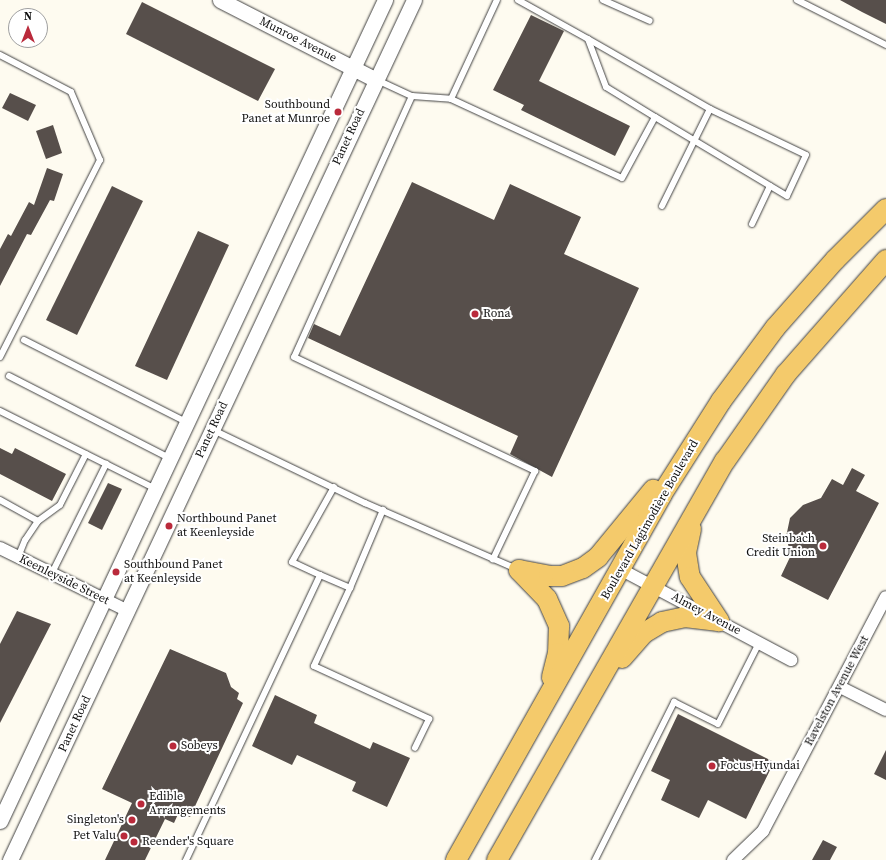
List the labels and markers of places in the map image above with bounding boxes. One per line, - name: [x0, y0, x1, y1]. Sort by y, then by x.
- place label: Southbound Panet at Munroe: [241, 98, 330, 126]
- marker: Southbound Panet at Munroe: [333, 107, 343, 117]
- place label: Rona: [483, 307, 511, 321]
- marker: Rona: [470, 309, 480, 319]
- place label: Northbound Panet at Keenleyside: [177, 512, 276, 540]
- marker: Northbound Panet at Keenleyside: [164, 521, 174, 531]
- place label: Steinbach Credit Union: [746, 532, 815, 560]
- marker: Steinbach Credit Union: [818, 541, 828, 551]
- place label: Southbound Panet at Keenleyside: [124, 558, 222, 586]
- marker: Southbound Panet at Keenleyside: [111, 567, 121, 577]
- place label: Sobeys: [181, 739, 218, 753]
- marker: Sobeys: [168, 741, 178, 751]
- place label: Focus Hyundai: [720, 759, 800, 773]
- marker: Focus Hyundai: [707, 761, 717, 771]
- place label: Edible Arrangements: [149, 790, 226, 818]
- marker: Edible Arrangements: [136, 799, 146, 809]
- place label: Singleton's: [67, 813, 124, 827]
- marker: Singleton's: [127, 815, 137, 825]
- place label: Pet Valu: [73, 829, 116, 843]
- marker: Pet Valu: [119, 831, 129, 841]
- place label: Reender's Square: [142, 835, 234, 849]
- marker: Reender's Square: [129, 837, 139, 847]

